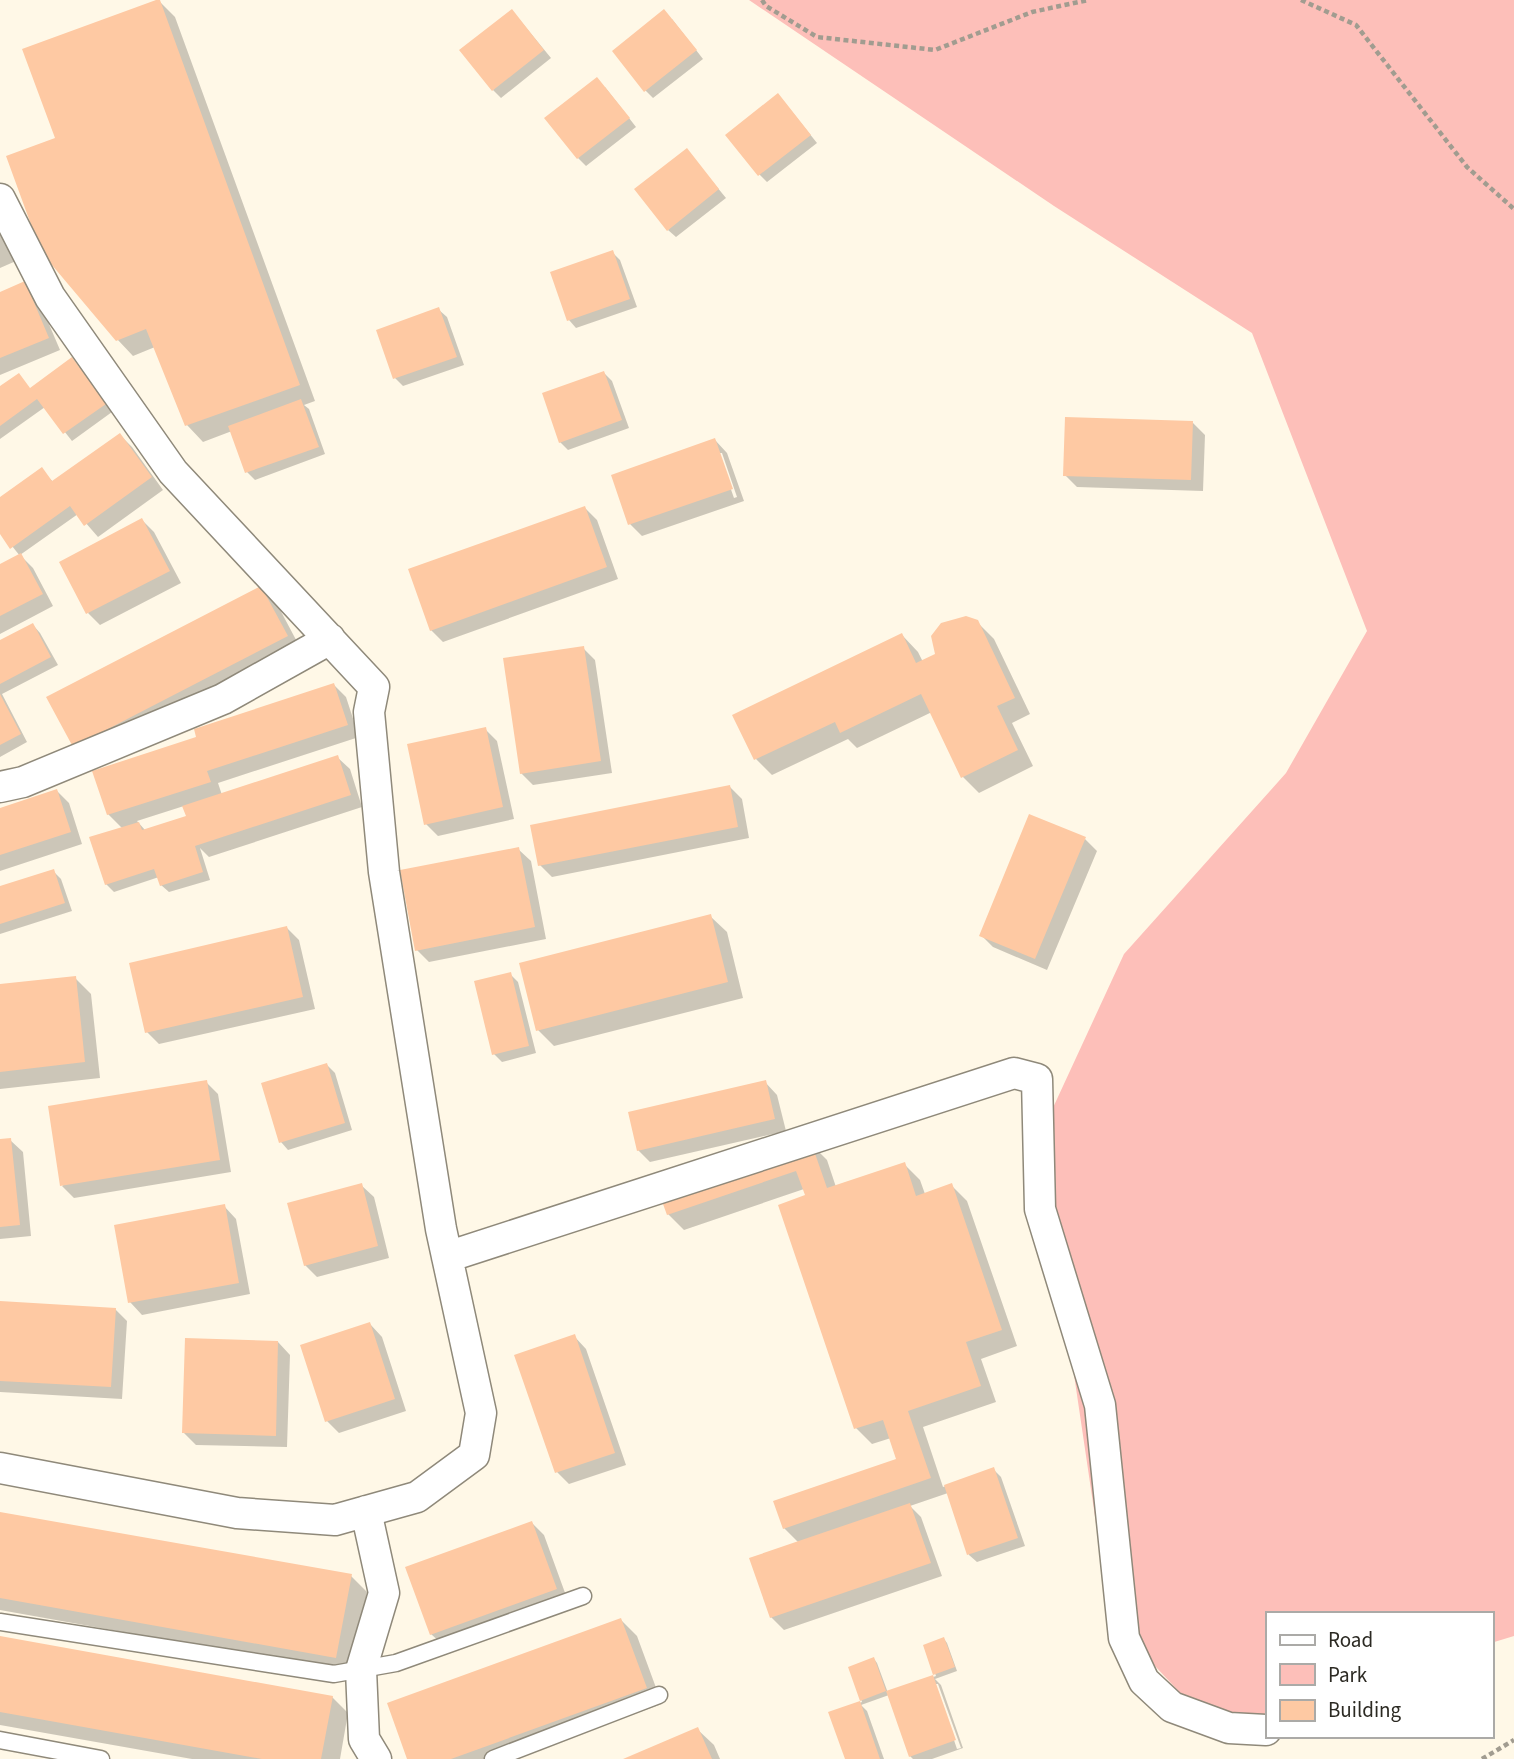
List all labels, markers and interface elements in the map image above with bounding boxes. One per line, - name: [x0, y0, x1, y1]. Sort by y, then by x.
- legend: [1266, 1612, 1493, 1738]
- text: Road: [1328, 1625, 1373, 1655]
- text: Park: [1328, 1660, 1368, 1690]
- text: Building: [1328, 1695, 1402, 1725]

